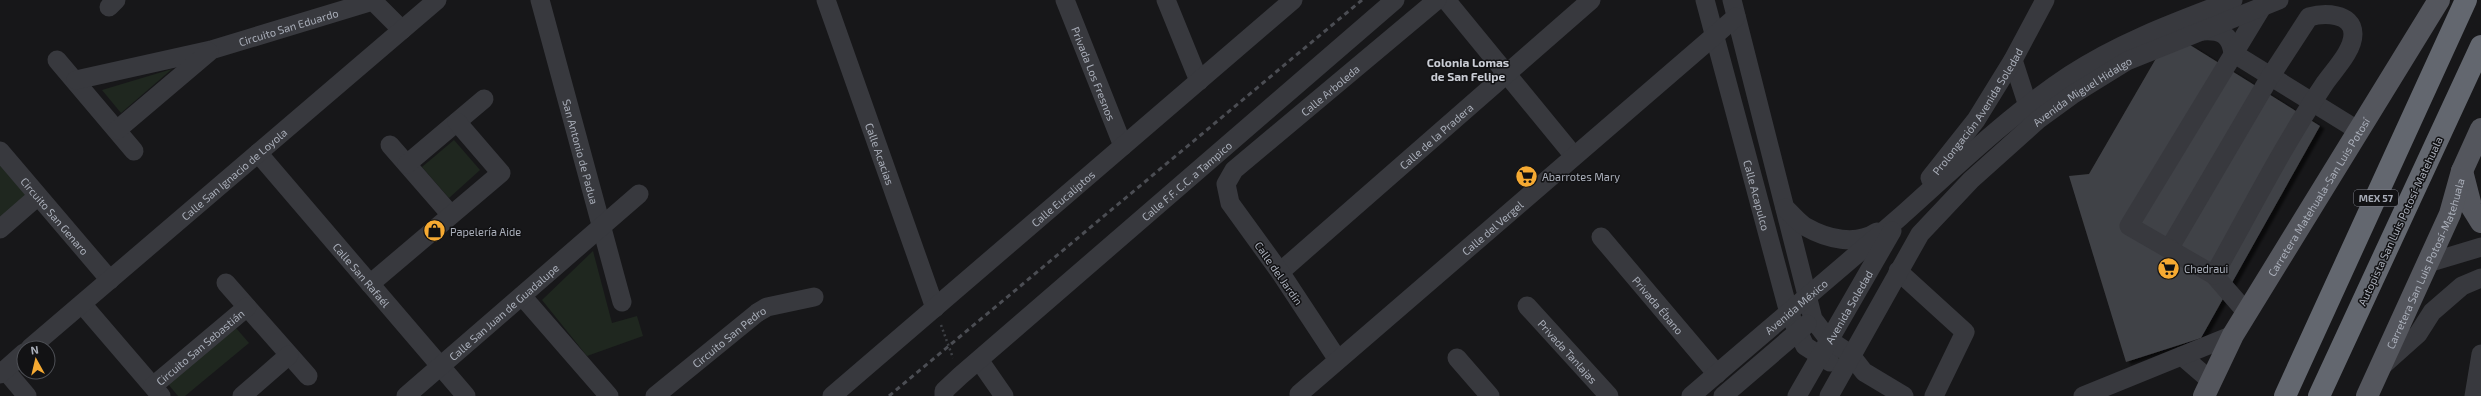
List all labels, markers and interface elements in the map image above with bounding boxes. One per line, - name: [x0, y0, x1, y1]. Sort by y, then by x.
- street label: Circuito San Eduardo: [237, 5, 340, 48]
- street label: Privada Los Fresnos: [1070, 25, 1119, 123]
- street label: Prolongación Avenida Soledad: [1929, 46, 2025, 177]
- street label: Avenida Miguel Hidalgo: [2030, 53, 2133, 128]
- district label: Colonia Lomas de San Felipe: [1427, 55, 1509, 83]
- street label: Calle Arboleda: [1298, 62, 1362, 118]
- street label: San Antonio de Padua: [561, 98, 602, 205]
- street label: Calle de la Pradera: [1396, 100, 1475, 171]
- street label: Carretera Matehuala-San Luis Potosí: [2264, 114, 2372, 278]
- street label: Calle Acacias: [863, 121, 897, 187]
- street label: Calle San Ignacio de Loyola: [178, 125, 289, 222]
- street label: Autopista San Luis Potosí-Matehuala: [2355, 134, 2445, 308]
- street label: Calle F.F. C.C. a Tampico: [1139, 138, 1234, 223]
- street label: Calle Acapulco: [1742, 158, 1773, 232]
- supermarket icon: Abarrotes Mary: [1514, 163, 1540, 189]
- street label: Calle Eucaliptos: [1028, 167, 1097, 229]
- place label: Abarrotes Mary: [1542, 170, 1620, 183]
- street label: Circuito San Genaro: [19, 174, 92, 257]
- street label: Carretera San Luis Potosí-Matehuala: [2383, 177, 2466, 351]
- road number: MEX 57: [2354, 190, 2398, 206]
- street label: Calle del Vergel: [1459, 197, 1526, 257]
- shop icon: Papelería Aide: [422, 218, 448, 244]
- place label: Papelería Aide: [450, 225, 521, 238]
- street label: Calle del Jardín: [1252, 239, 1306, 307]
- street label: Calle San Rafaél: [331, 240, 394, 310]
- supermarket icon: Chedraui: [2156, 255, 2182, 281]
- street label: Calle San Juan de Guadalupe: [446, 260, 561, 363]
- place label: Chedraui: [2184, 262, 2228, 275]
- street label: Avenida Soledad: [1822, 268, 1875, 346]
- street label: Privada Ébano: [1630, 273, 1687, 336]
- street label: Avenida México: [1762, 276, 1830, 336]
- street label: Circuito San Pedro: [689, 303, 768, 370]
- street label: Circuito San Sebastián: [153, 306, 246, 387]
- street label: Privada Tanlajas: [1536, 317, 1601, 386]
- north arrow: [16, 340, 56, 380]
- text: N: [30, 343, 39, 357]

